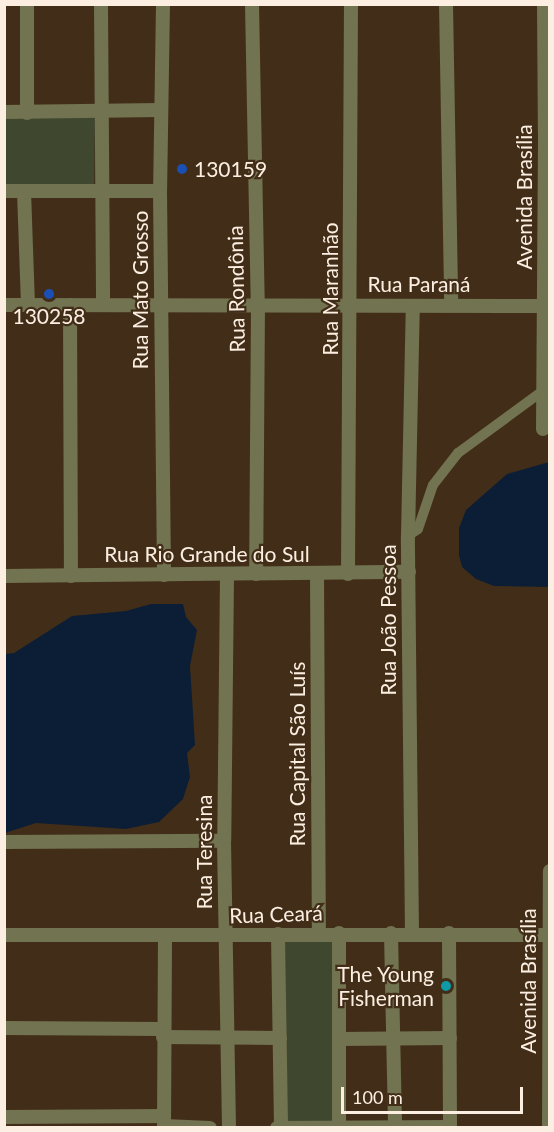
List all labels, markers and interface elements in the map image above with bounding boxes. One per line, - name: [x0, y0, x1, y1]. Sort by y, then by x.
- street label: Avenida Brasília: [511, 124, 537, 270]
- place label: 130159: [194, 156, 267, 182]
- marker: 130159: [175, 162, 189, 176]
- street label: Rua Mato Grosso: [127, 211, 153, 369]
- street label: Rua Maranhão: [317, 222, 343, 356]
- street label: Rua Rondônia: [222, 225, 250, 353]
- street label: Rua Paraná: [367, 271, 471, 297]
- marker: 130258: [42, 287, 56, 301]
- place label: 130258: [12, 303, 86, 329]
- street label: Rua Rio Grande do Sul: [104, 541, 310, 567]
- street label: Rua João Pessoa: [375, 544, 401, 696]
- street label: Rua Capital São Luís: [284, 662, 310, 846]
- street label: Rua Teresina: [191, 794, 217, 910]
- street label: Rua Ceará: [229, 900, 323, 928]
- street label: Avenida Brasília: [515, 908, 541, 1054]
- place label: The Young Fisherman: [337, 961, 434, 1011]
- marker: The Young Fisherman: [439, 979, 453, 993]
- scale bar: [344, 1075, 526, 1113]
- text: 100 m: [352, 1086, 403, 1108]

